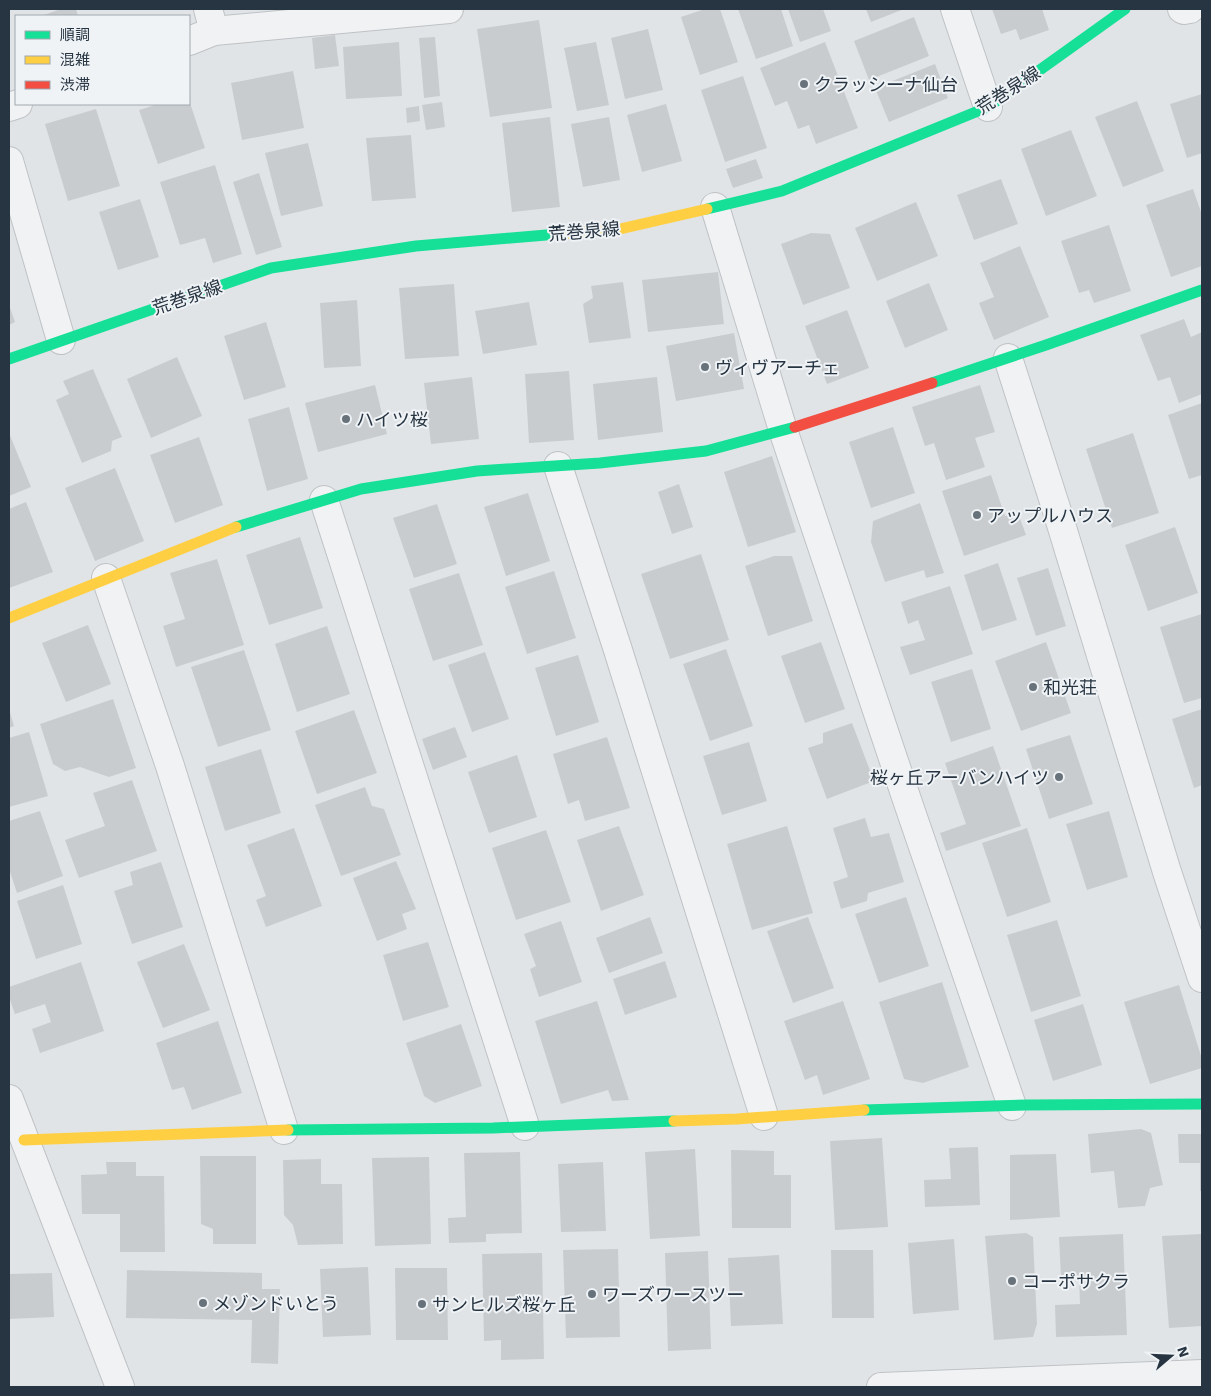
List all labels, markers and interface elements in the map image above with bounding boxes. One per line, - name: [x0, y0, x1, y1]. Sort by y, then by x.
- legend: [15, 15, 190, 105]
- text: 順調: [60, 26, 90, 44]
- text: 混雑: [60, 51, 90, 69]
- street label: 荒巻泉線: [972, 62, 1044, 118]
- place label: クラッシーナ仙台: [814, 74, 958, 95]
- text: 渋滞: [60, 76, 90, 94]
- marker: クラッシーナ仙台: [798, 78, 810, 90]
- street label: 荒巻泉線: [547, 217, 621, 245]
- street label: 荒巻泉線: [150, 275, 224, 319]
- place label: ヴィヴアーチェ: [715, 357, 840, 378]
- marker: ヴィヴアーチェ: [699, 361, 711, 373]
- place label: ハイツ桜: [356, 409, 428, 430]
- marker: ハイツ桜: [340, 413, 352, 425]
- place label: アップルハウス: [987, 505, 1113, 526]
- marker: アップルハウス: [971, 509, 983, 521]
- place label: 和光荘: [1043, 677, 1097, 698]
- marker: 和光荘: [1027, 681, 1039, 693]
- place label: 桜ヶ丘アーバンハイツ: [870, 767, 1049, 788]
- marker: 桜ヶ丘アーバンハイツ: [1053, 771, 1065, 783]
- place label: コーポサクラ: [1022, 1271, 1130, 1292]
- marker: コーポサクラ: [1006, 1275, 1018, 1287]
- place label: ワーズワースツー: [602, 1284, 744, 1305]
- marker: ワーズワースツー: [586, 1288, 598, 1300]
- place label: メゾンドいとう: [213, 1293, 339, 1314]
- place label: サンヒルズ桜ヶ丘: [432, 1294, 576, 1315]
- marker: メゾンドいとう: [197, 1297, 209, 1309]
- marker: サンヒルズ桜ヶ丘: [416, 1298, 428, 1310]
- north arrow: [1146, 1331, 1196, 1381]
- text: N: [1174, 1344, 1193, 1359]

